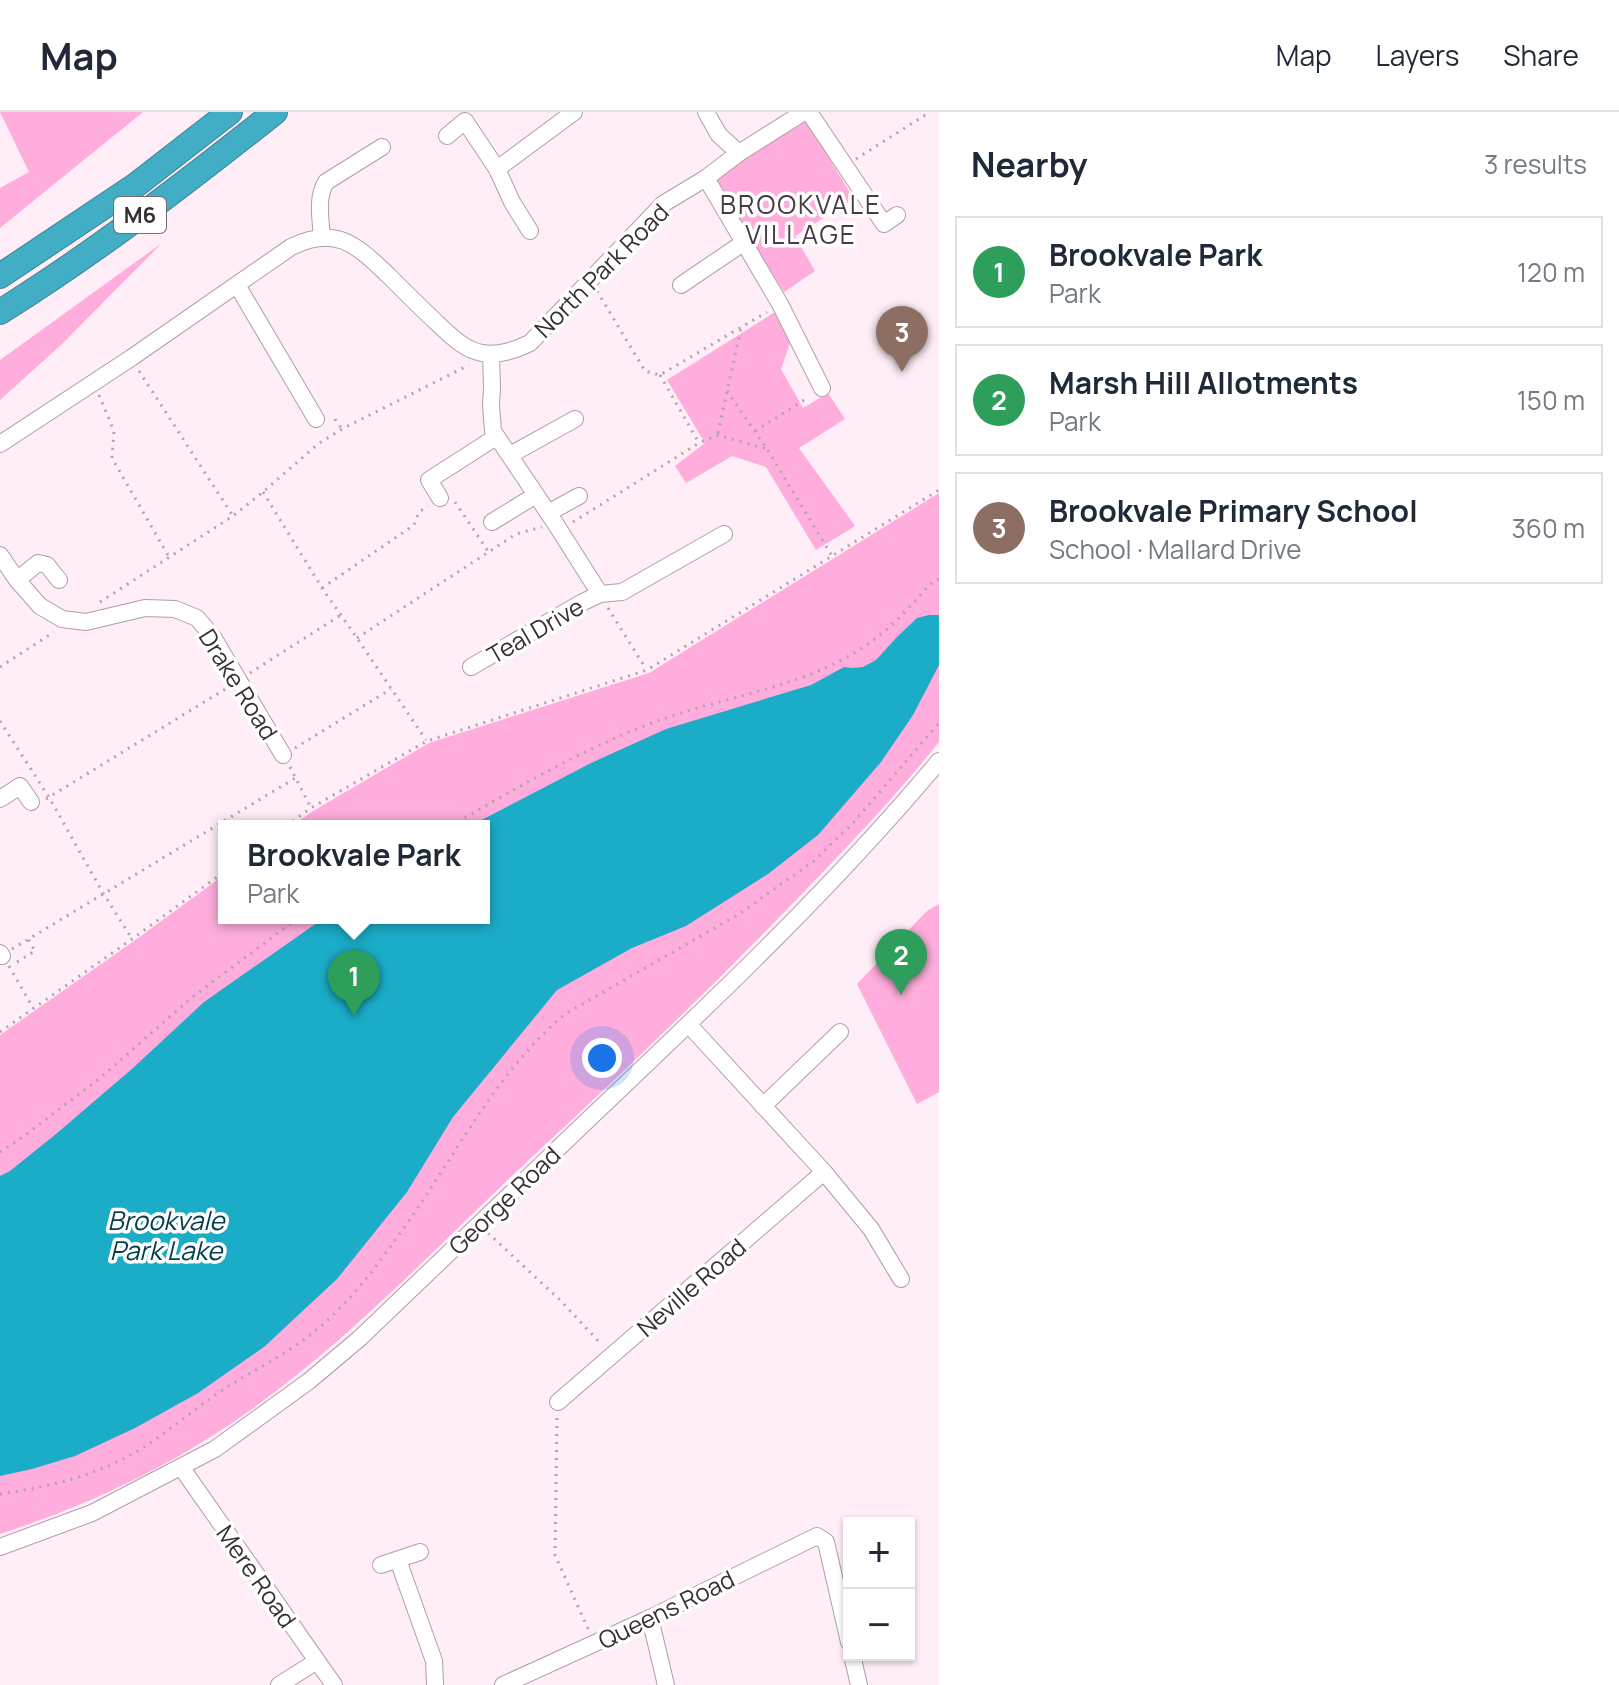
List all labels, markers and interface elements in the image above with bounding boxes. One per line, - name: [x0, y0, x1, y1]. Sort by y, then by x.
- text: Map: [40, 29, 118, 81]
- text: Map: [1276, 36, 1332, 74]
- text: Layers: [1376, 36, 1459, 74]
- text: Share: [1503, 36, 1579, 74]
- text: Nearby: [971, 141, 1087, 187]
- text: 3 results: [1484, 146, 1587, 182]
- district label: BROOKVALE VILLAGE: [720, 186, 882, 252]
- street label: North Park Road: [527, 196, 675, 344]
- road number: M6: [114, 197, 166, 233]
- text: Brookvale Park: [1049, 234, 1262, 275]
- text: 1: [993, 254, 1005, 290]
- text: 120 m: [1517, 254, 1585, 290]
- text: Park: [1049, 275, 1101, 311]
- pin: 3: [876, 306, 928, 372]
- text: Marsh Hill Allotments: [1049, 362, 1358, 403]
- text: 2: [991, 382, 1007, 418]
- text: 150 m: [1517, 382, 1585, 418]
- text: Park: [1049, 403, 1101, 439]
- text: Brookvale Primary School: [1049, 490, 1418, 531]
- text: 3: [991, 510, 1007, 546]
- text: 360 m: [1511, 510, 1585, 546]
- text: School · Mallard Drive: [1049, 531, 1301, 567]
- street label: Teal Drive: [481, 589, 589, 671]
- street label: Drake Road: [192, 622, 286, 746]
- popup: [218, 820, 490, 924]
- text: Brookvale Park: [247, 834, 461, 875]
- text: Park: [247, 875, 299, 911]
- pin: 2: [875, 929, 927, 995]
- pin: 1: [328, 950, 380, 1016]
- your location: [582, 1038, 622, 1078]
- street label: George Road: [441, 1138, 567, 1262]
- water label: Brookvale Park Lake: [108, 1202, 226, 1268]
- street label: Neville Road: [629, 1230, 753, 1344]
- map controls: [843, 1517, 915, 1661]
- button: +: [843, 1517, 915, 1589]
- street label: Mere Road: [210, 1518, 304, 1634]
- street label: Queens Road: [592, 1562, 740, 1656]
- button: −: [843, 1589, 915, 1661]

